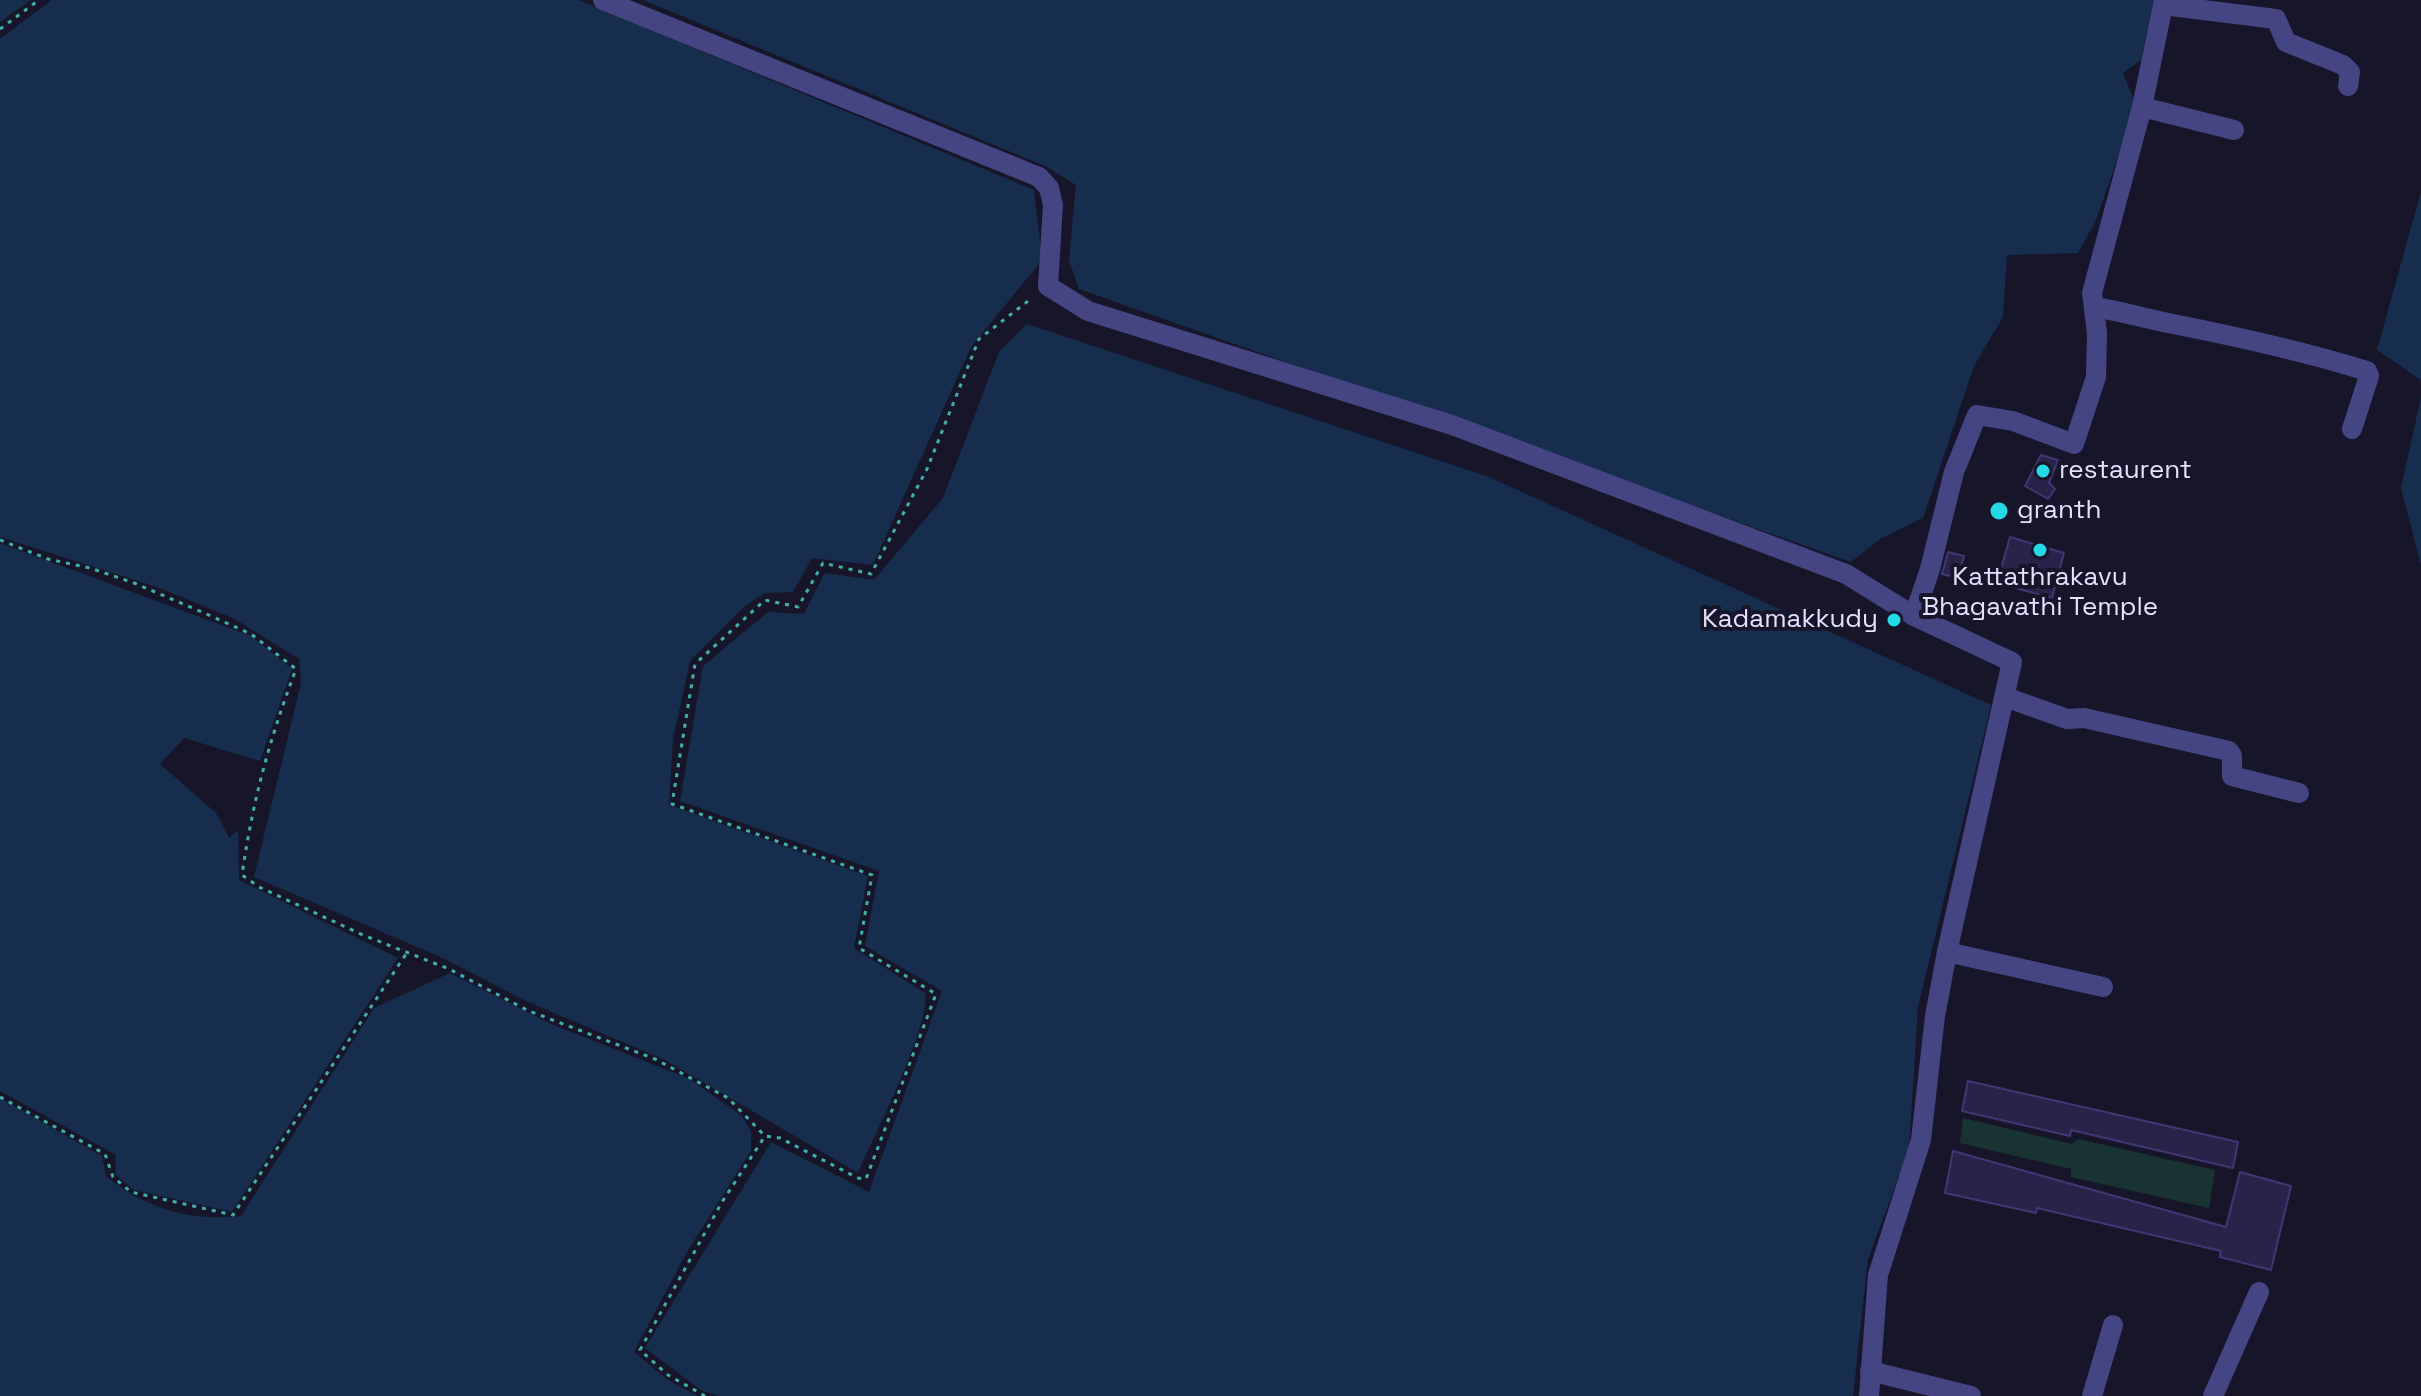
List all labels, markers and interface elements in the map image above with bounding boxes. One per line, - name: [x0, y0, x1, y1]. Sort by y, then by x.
- place label: restaurent: [2059, 455, 2192, 487]
- marker: restaurent: [2034, 462, 2052, 480]
- place label: granth: [2017, 495, 2101, 527]
- marker: granth: [1988, 500, 2010, 522]
- marker: Kattathrakavu Bhagavathi Temple: [2031, 541, 2049, 559]
- place label: Kattathrakavu Bhagavathi Temple: [1922, 562, 2158, 624]
- place label: Kadamakkudy: [1702, 604, 1878, 636]
- marker: Kadamakkudy: [1885, 611, 1903, 629]

